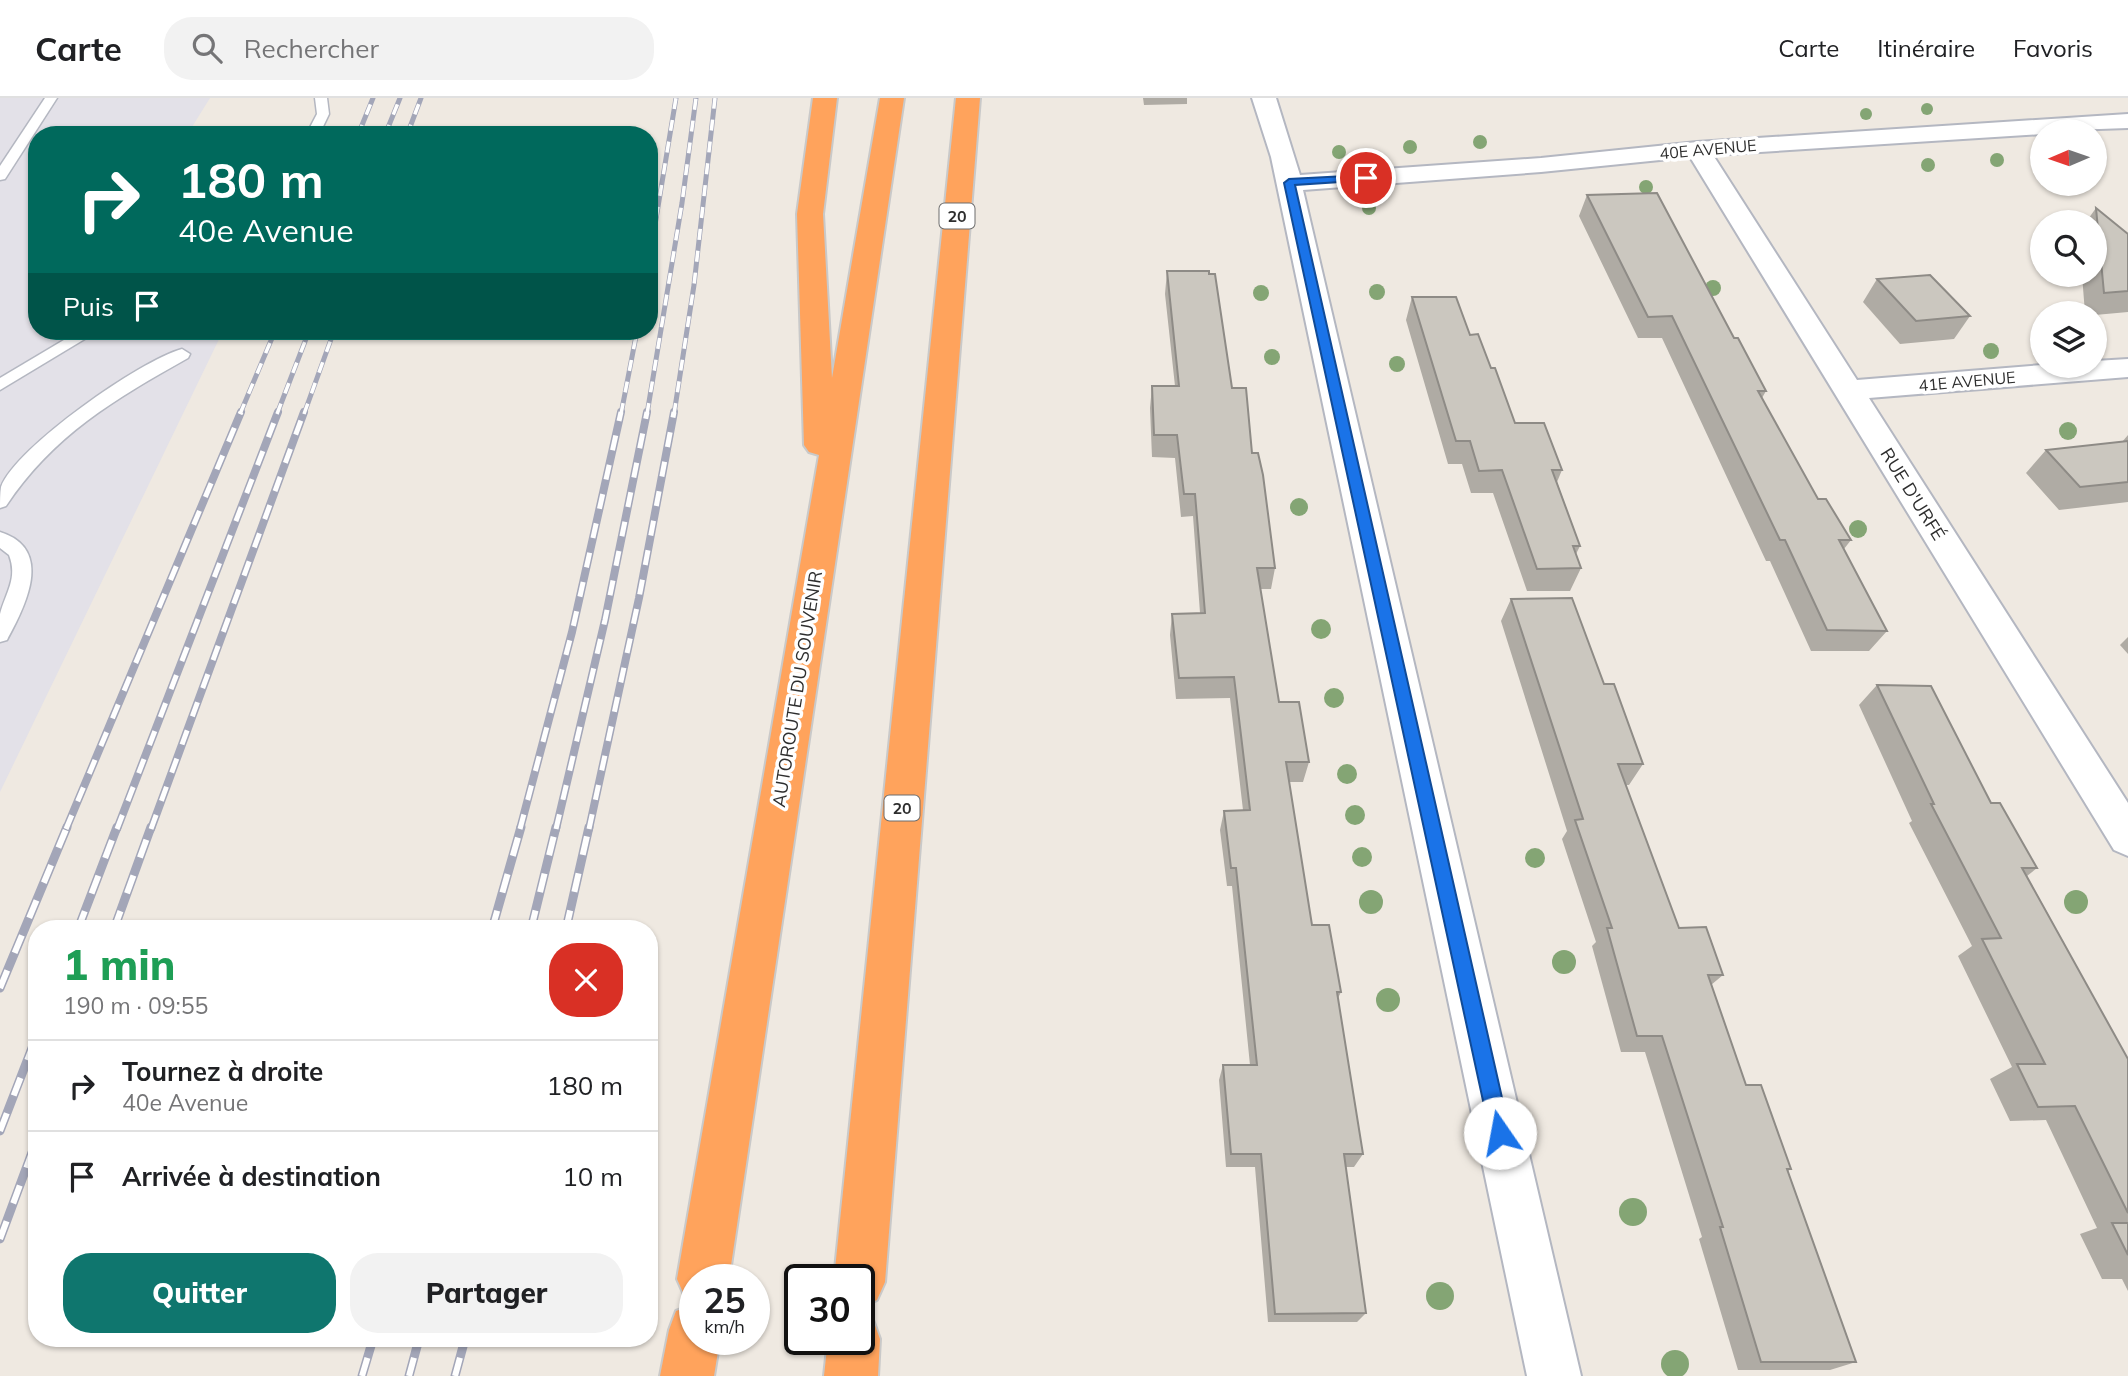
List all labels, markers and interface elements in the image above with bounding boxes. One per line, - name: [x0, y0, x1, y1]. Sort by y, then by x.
- search box: [164, 17, 654, 80]
- text: Carte: [35, 28, 122, 69]
- icon: search: [188, 29, 226, 67]
- text: Rechercher: [244, 32, 379, 65]
- text: Carte: [1778, 33, 1839, 63]
- text: Itinéraire: [1877, 33, 1975, 63]
- text: Favoris: [2013, 33, 2093, 63]
- north arrow: [2030, 119, 2107, 196]
- map controls: [2030, 119, 2107, 378]
- street label: 40E AVENUE: [1659, 135, 1757, 163]
- pin: [1336, 148, 1396, 208]
- text: 180 m: [178, 149, 324, 210]
- icon: right: [63, 154, 154, 245]
- icon: arrive: [1347, 159, 1385, 197]
- road number: 20: [940, 204, 974, 228]
- text: 40e Avenue: [178, 210, 354, 250]
- button: search: [2030, 210, 2107, 287]
- icon: arrive: [128, 287, 166, 325]
- text: Puis: [63, 290, 114, 323]
- button: layers: [2030, 301, 2107, 378]
- street label: 41E AVENUE: [1918, 367, 2016, 395]
- street label: RUE D'URFÉ: [1876, 444, 1950, 544]
- street label: AUTOROUTE DU SOUVENIR: [767, 569, 827, 809]
- road number: 20: [884, 796, 920, 820]
- text: 1 min: [63, 938, 176, 991]
- button: close: [549, 943, 623, 1017]
- text: 190 m · 09:55: [63, 991, 208, 1020]
- text: Tournez à droite: [122, 1055, 323, 1088]
- icon: right: [63, 1067, 101, 1105]
- text: 180 m: [547, 1069, 623, 1102]
- text: 40e Avenue: [122, 1088, 248, 1117]
- position arrow: [1463, 1096, 1537, 1170]
- icon: arrive: [63, 1158, 101, 1196]
- text: Arrivée à destination: [122, 1160, 381, 1193]
- text: 10 m: [562, 1160, 623, 1193]
- button: Quitter: [63, 1253, 336, 1333]
- button: Partager: [350, 1253, 623, 1333]
- speed limit sign: 30: [784, 1264, 875, 1355]
- text: 25: [703, 1278, 746, 1322]
- text: km/h: [704, 1315, 745, 1338]

